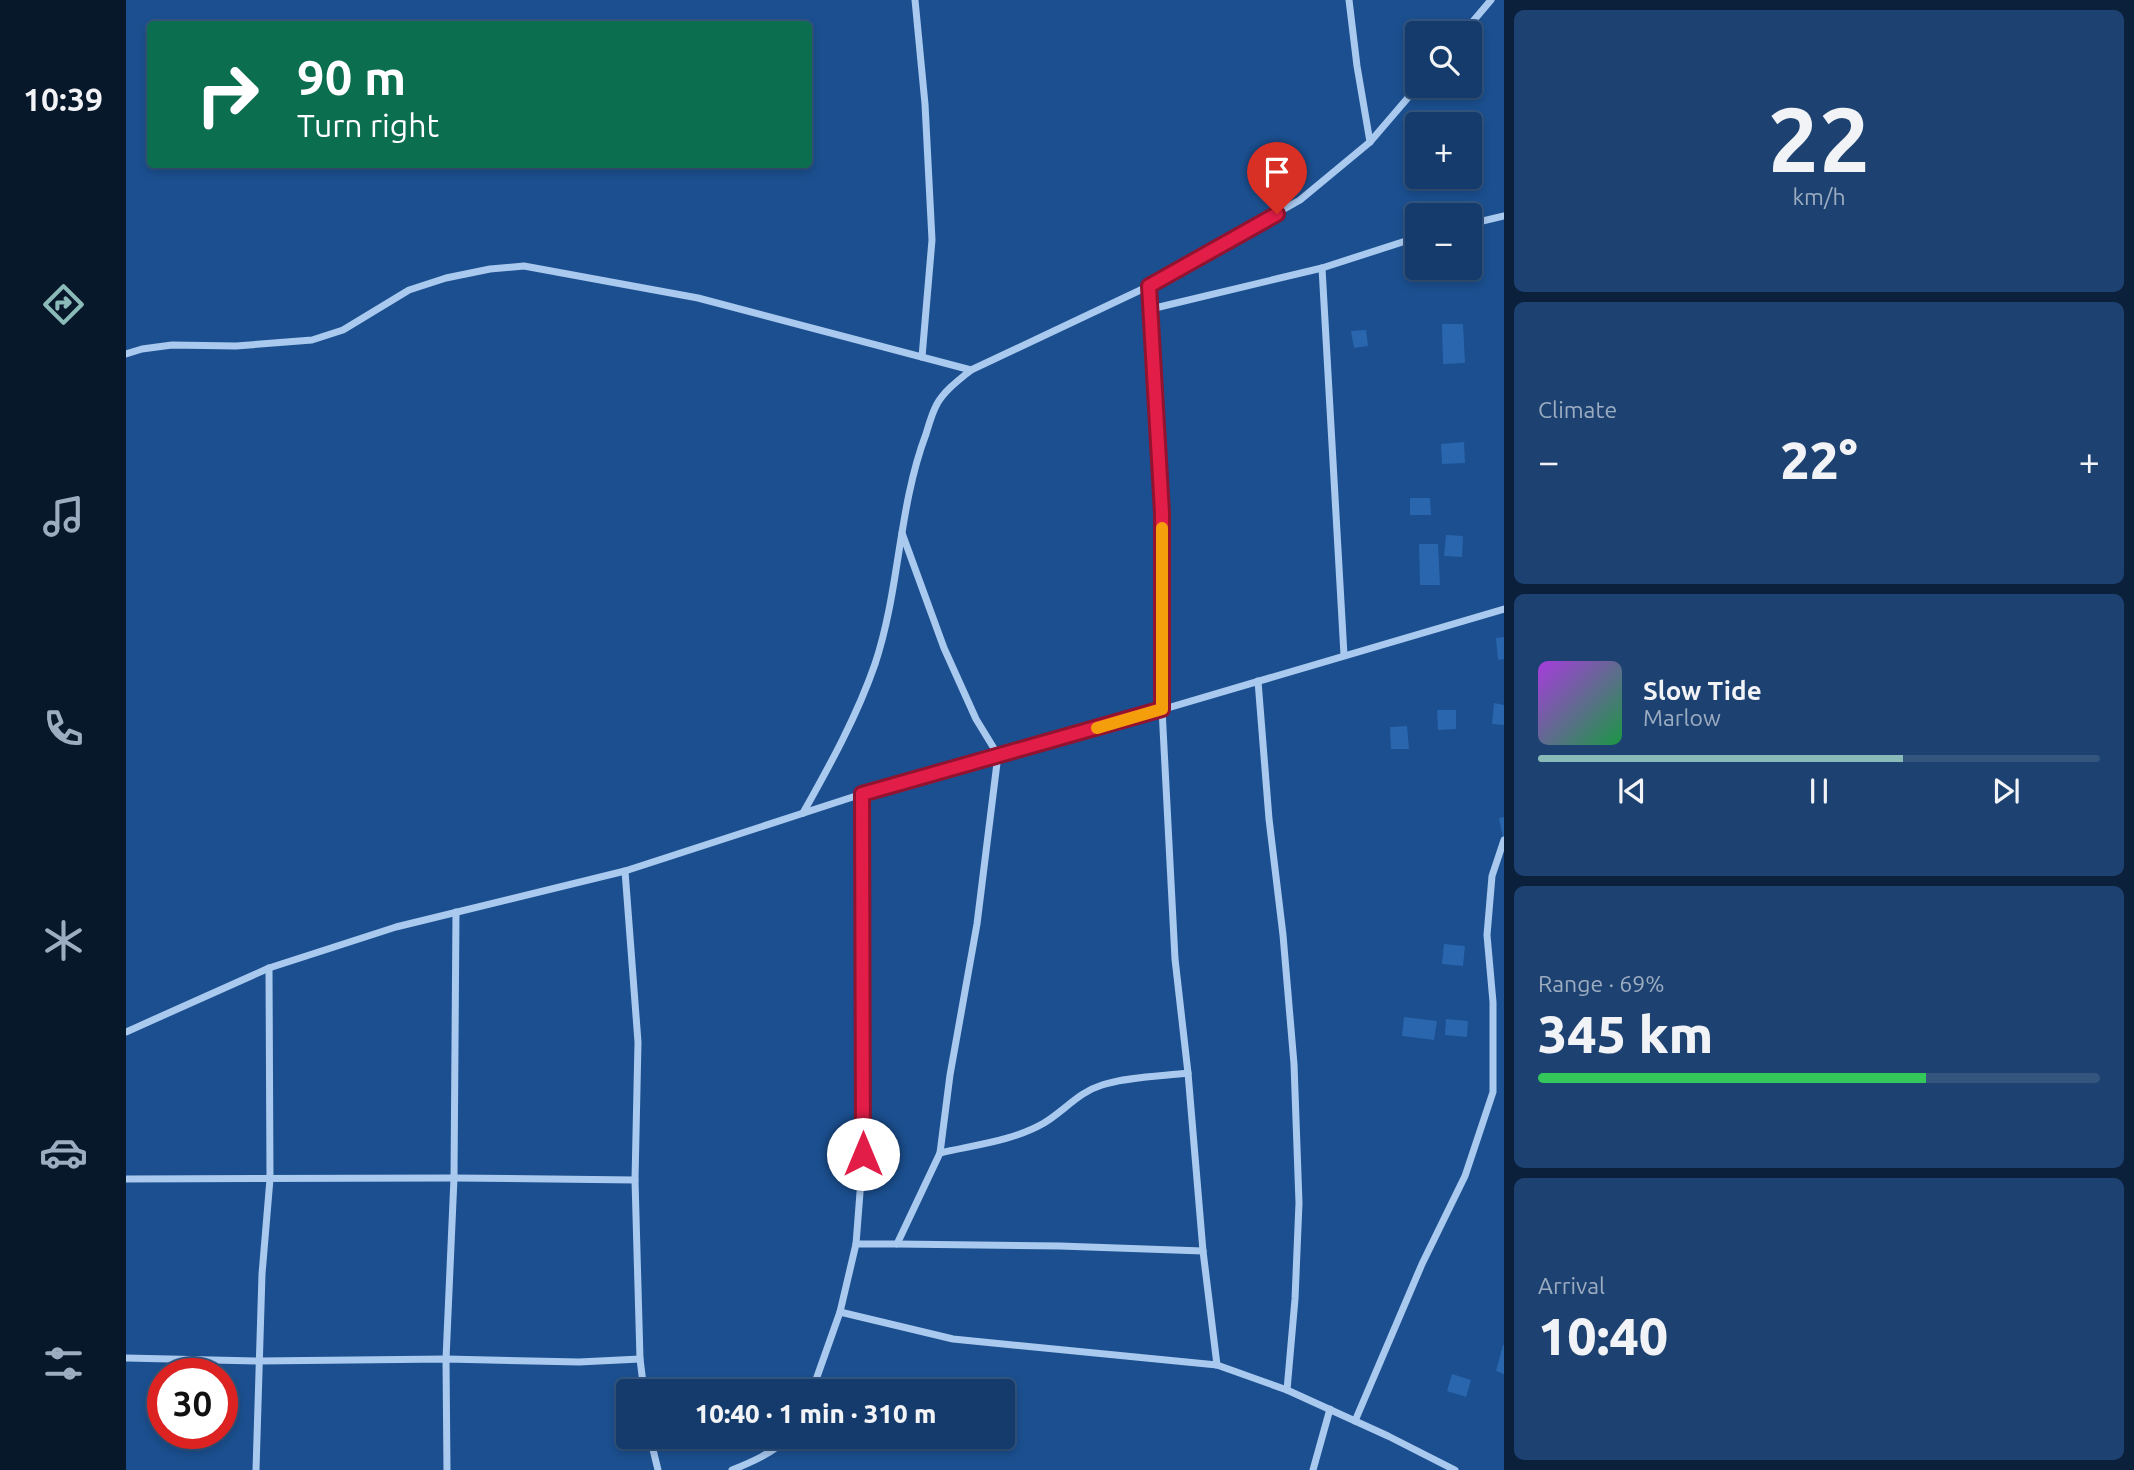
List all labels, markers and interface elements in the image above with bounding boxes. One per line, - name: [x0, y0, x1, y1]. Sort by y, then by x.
- map controls: [1405, 21, 1482, 280]
- button: search: [1405, 21, 1482, 98]
- icon: right: [182, 49, 273, 140]
- text: 90 m: [297, 49, 406, 104]
- text: 10:39: [23, 81, 103, 117]
- text: 22: [1768, 87, 1870, 189]
- text: Turn right: [297, 107, 439, 143]
- button: +: [1405, 112, 1482, 189]
- pin: [1247, 142, 1307, 214]
- icon: arrive: [1258, 153, 1296, 191]
- text: km/h: [1792, 184, 1846, 209]
- button: −: [1405, 203, 1482, 280]
- icon: directions: [39, 280, 88, 329]
- text: Climate: [1538, 397, 1617, 422]
- text: 22°: [1780, 431, 1858, 489]
- text: −: [1538, 440, 1559, 482]
- text: +: [2079, 440, 2100, 482]
- icon: music: [39, 492, 88, 541]
- text: Slow Tide: [1643, 676, 1762, 705]
- icon: phone: [39, 704, 88, 753]
- text: Marlow: [1643, 705, 1721, 730]
- icon: previous: [1613, 772, 1651, 810]
- icon: pause: [1800, 772, 1838, 810]
- icon: next: [1987, 772, 2025, 810]
- icon: climate: [39, 916, 88, 965]
- text: Range · 69%: [1538, 971, 1665, 996]
- text: 345 km: [1538, 1005, 1713, 1063]
- position arrow: [826, 1117, 900, 1191]
- icon: car: [39, 1128, 88, 1177]
- text: Arrival: [1538, 1273, 1605, 1298]
- text: 10:40: [1538, 1307, 1668, 1365]
- icon: filters: [39, 1339, 88, 1388]
- speed limit sign: 30: [147, 1358, 238, 1449]
- text: 10:40 · 1 min · 310 m: [695, 1399, 936, 1428]

